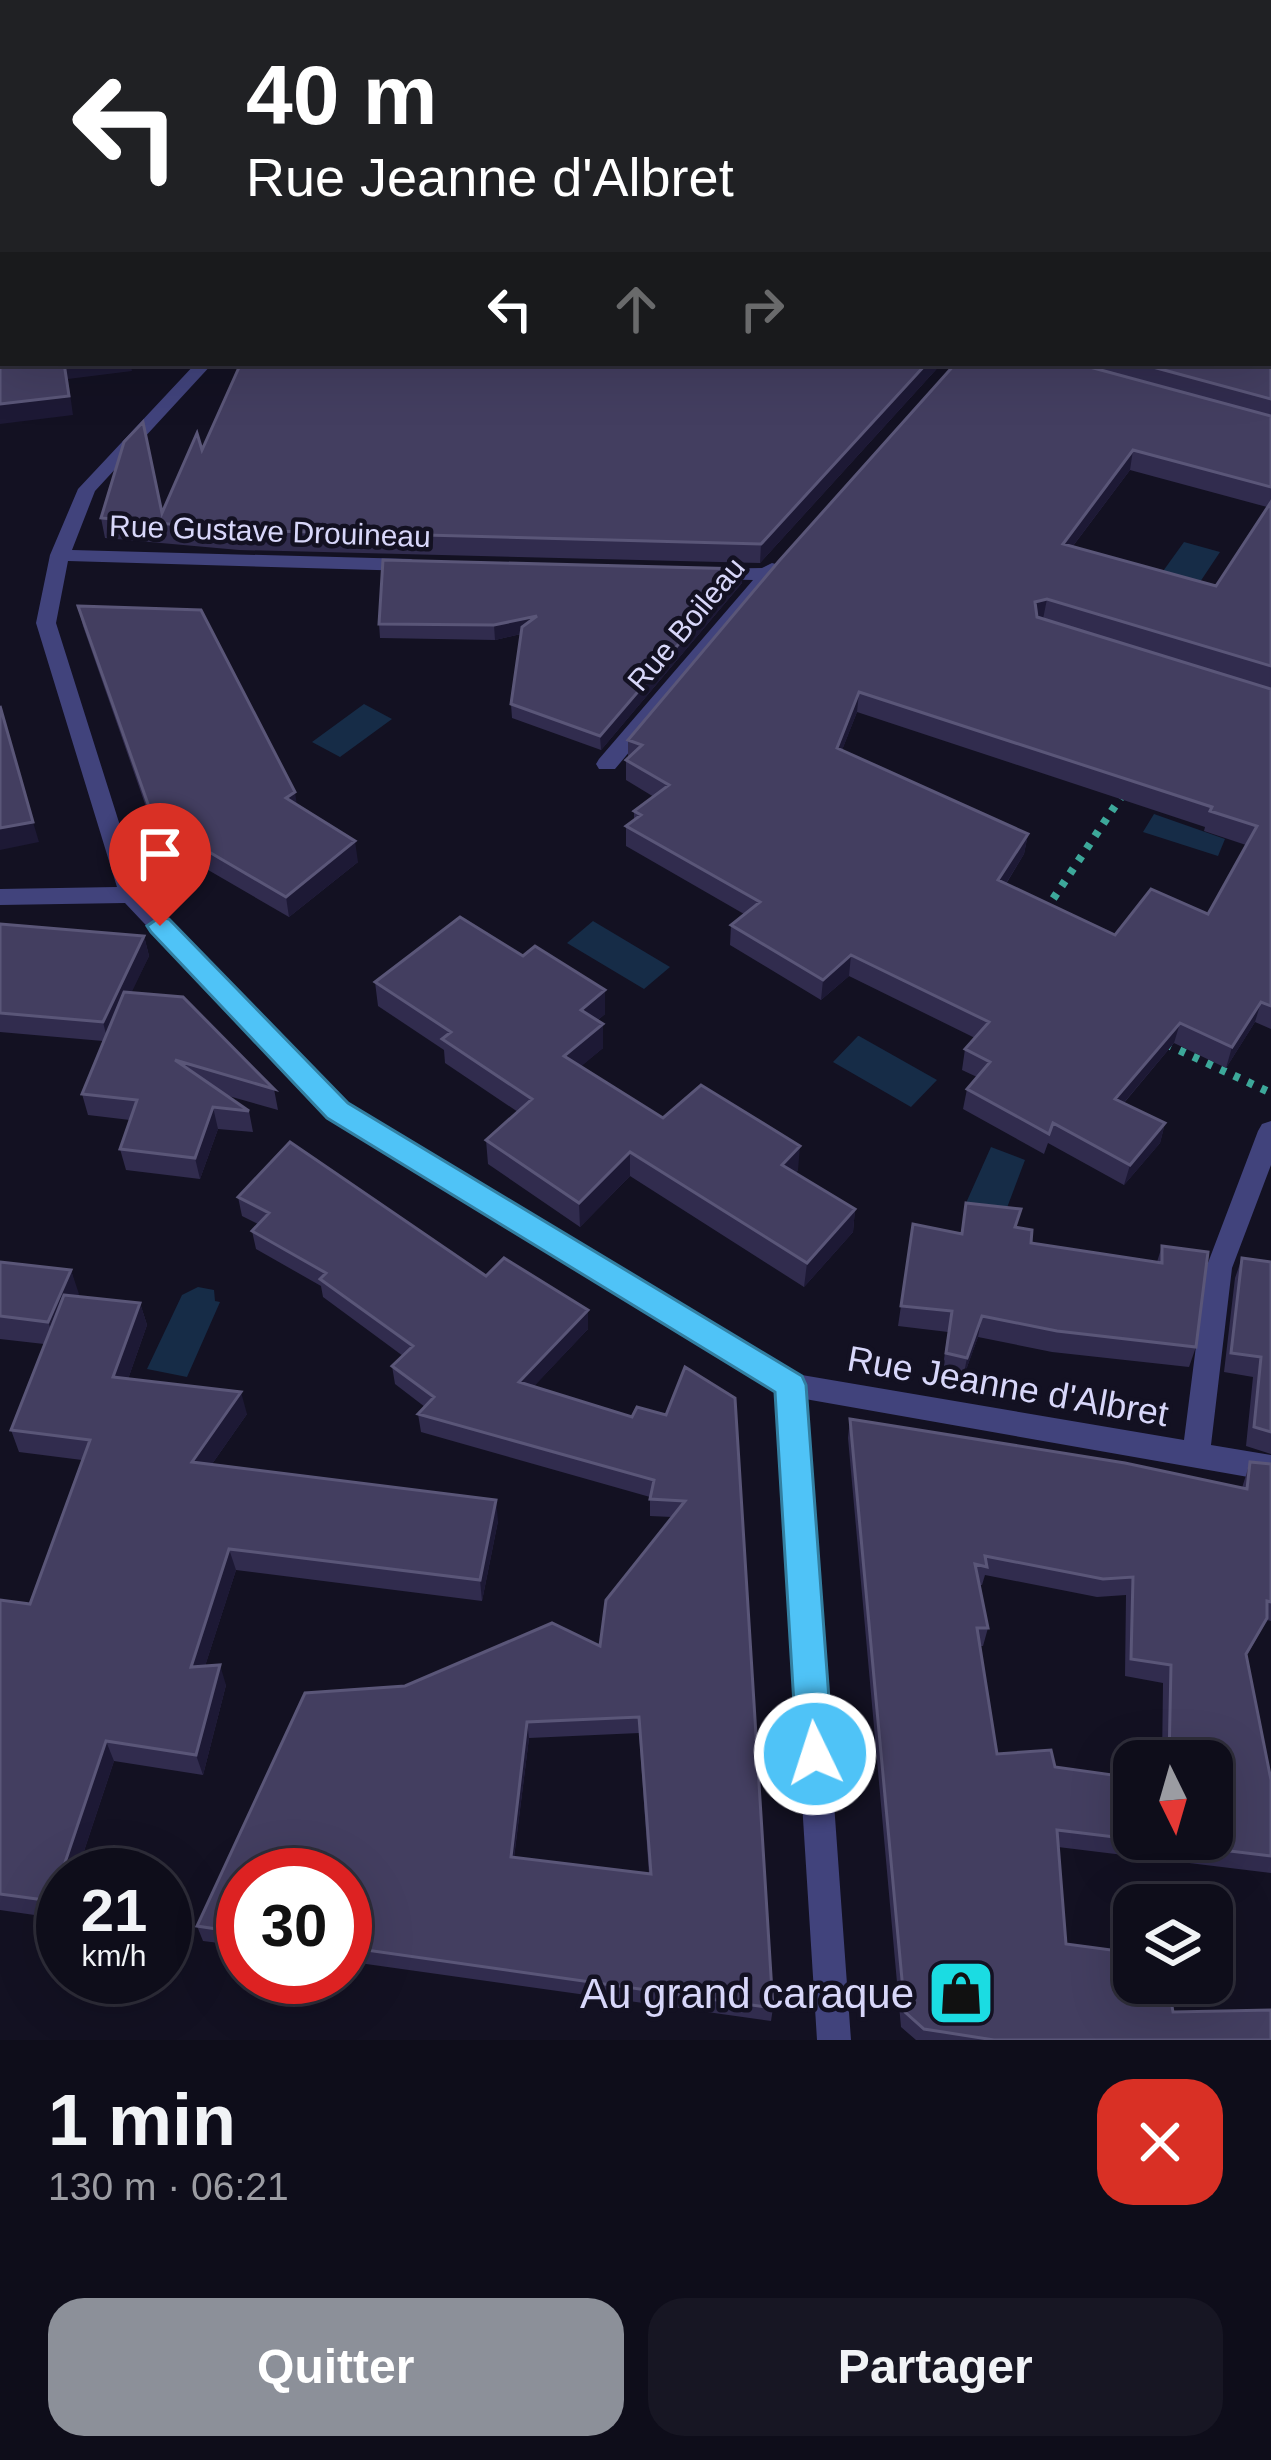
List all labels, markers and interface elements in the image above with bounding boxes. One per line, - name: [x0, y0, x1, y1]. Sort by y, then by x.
- icon: left: [48, 48, 204, 204]
- text: 40 m: [246, 48, 437, 142]
- text: Rue Jeanne d'Albret: [246, 147, 734, 207]
- icon: left: [477, 276, 543, 342]
- icon: ahead: [603, 276, 669, 342]
- icon: right: [729, 276, 795, 342]
- street label: Rue Gustave Drouineau: [109, 509, 431, 553]
- street label: Rue Boileau: [621, 551, 751, 697]
- pin: [109, 803, 211, 926]
- icon: arrive: [127, 821, 193, 887]
- street label: Rue Jeanne d'Albret: [844, 1338, 1172, 1434]
- position arrow: [752, 1691, 878, 1817]
- north arrow: [1113, 1740, 1233, 1860]
- map controls: [1113, 1740, 1233, 2004]
- speed limit sign: 30: [216, 1848, 372, 2004]
- text: 21: [81, 1877, 147, 1944]
- button: layers: [1113, 1884, 1233, 2004]
- text: km/h: [81, 1939, 147, 1972]
- shop icon: Au grand caraque: [926, 1958, 996, 2028]
- place label: Au grand caraque: [580, 1970, 914, 2017]
- button: close: [1097, 2079, 1223, 2205]
- text: 1 min: [48, 2080, 236, 2160]
- text: 130 m · 06:21: [48, 2165, 289, 2208]
- button: Quitter: [48, 2298, 624, 2436]
- button: Partager: [648, 2298, 1223, 2436]

